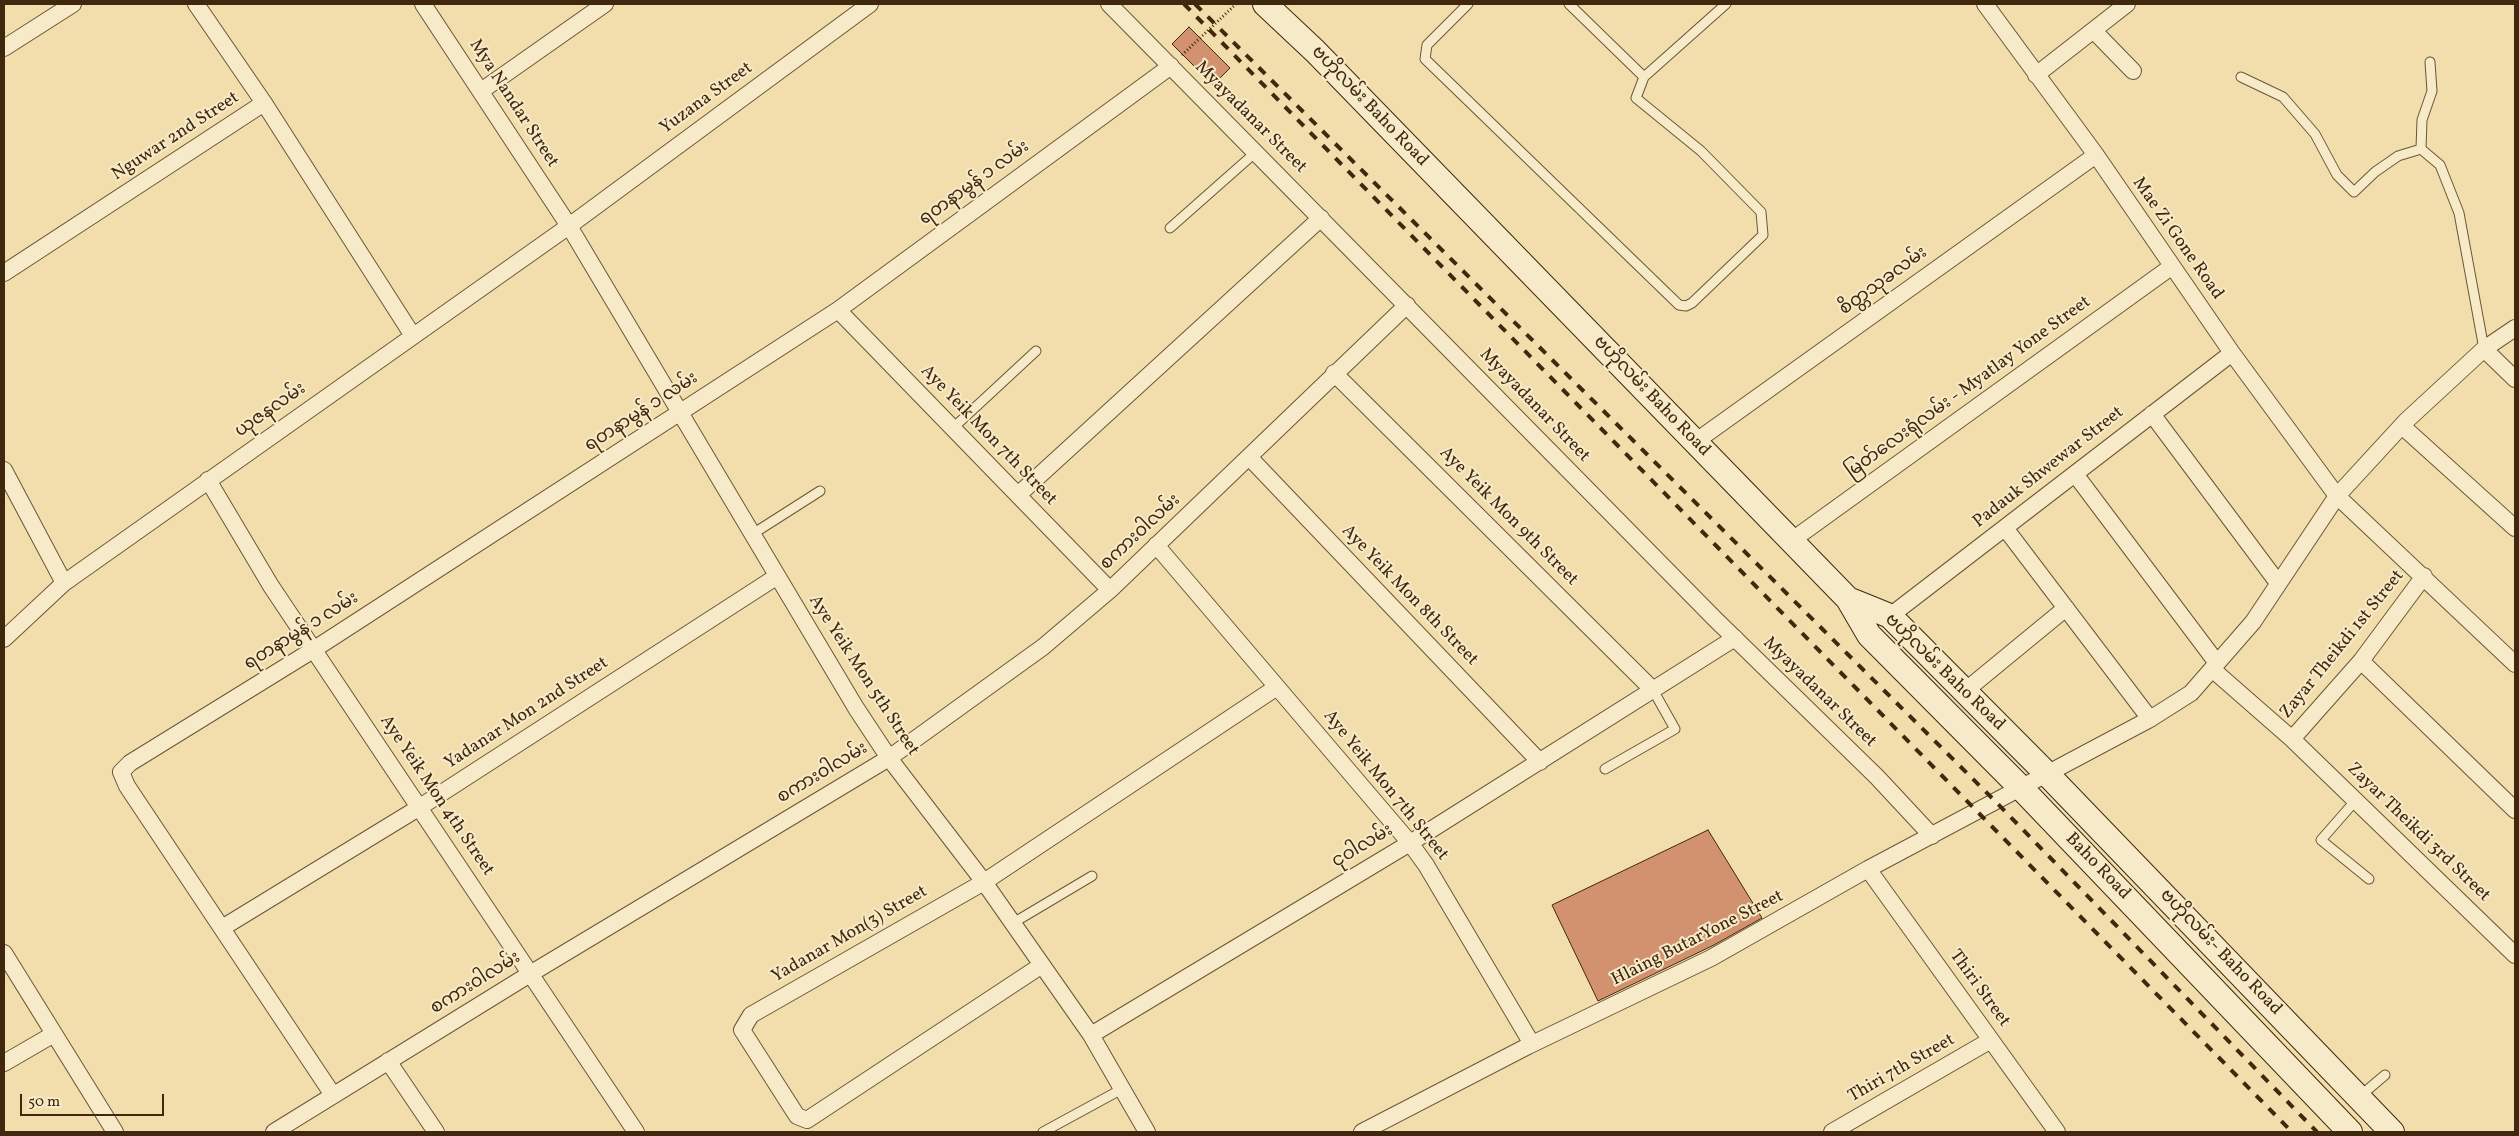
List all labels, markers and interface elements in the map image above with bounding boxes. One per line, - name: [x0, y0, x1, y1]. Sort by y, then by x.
- street label: Mya Nandar Street: [463, 36, 563, 172]
- street label: ဗဟိုလမ်း Baho Road: [1306, 42, 1432, 172]
- street label: Myayadanar Street: [1189, 57, 1311, 179]
- street label: Yuzana Street: [657, 58, 757, 140]
- street label: Nguwar 2nd Street: [108, 88, 244, 186]
- street label: ရတနာမွန် ၁ လမ်း: [916, 137, 1034, 231]
- street label: Mae Zi Gone Road: [2127, 174, 2227, 304]
- street label: စိတ္တသုခလမ်း: [1836, 243, 1932, 321]
- street label: မြတ်လေးရုံလမ်း - Myatlay Yone Street: [1843, 292, 2095, 484]
- street label: ဗဟိုလမ်း Baho Road: [1588, 332, 1714, 462]
- street label: Myayadanar Street: [1474, 345, 1594, 467]
- street label: Aye Yeik Mon 7th Street: [915, 361, 1061, 511]
- street label: ရတနာမွန် ၁ လမ်း: [581, 368, 703, 458]
- street label: ယုဇနလမ်း: [231, 379, 311, 443]
- street label: Padauk Shwewar Street: [1969, 402, 2129, 534]
- street label: Aye Yeik Mon 9th Street: [1434, 443, 1582, 591]
- street label: စကား၀ါလမ်း: [1096, 490, 1186, 576]
- street label: Aye Yeik Mon 8th Street: [1336, 521, 1482, 671]
- street label: Zayar Theikdi 1st Street: [2276, 566, 2410, 724]
- street label: ရတနာမွန် ၁ လမ်း: [241, 588, 363, 676]
- street label: Aye Yeik Mon 5th Street: [803, 592, 923, 760]
- street label: ဗဟိုလမ်း Baho Road: [1879, 610, 2009, 736]
- street label: Myayadanar Street: [1758, 633, 1880, 753]
- street label: Yadanar Mon 2nd Street: [441, 653, 613, 775]
- street label: Aye Yeik Mon 7th Street: [1318, 706, 1452, 866]
- street label: Aye Yeik Mon 4th Street: [374, 712, 498, 880]
- street label: စကား၀ါလမ်း: [774, 738, 872, 810]
- street label: Zayar Theikdi 3rd Street: [2342, 759, 2494, 907]
- street label: ငုဝါလမ်း: [1329, 820, 1397, 874]
- street label: Baho Road: [2060, 829, 2134, 905]
- street label: Yadanar Mon(3) Street: [768, 882, 932, 988]
- street label: ဗဟိုလမ်း- Baho Road: [2154, 885, 2286, 1021]
- street label: Hlaing ButarYone Street: [1608, 886, 1788, 992]
- street label: Thiri Street: [1944, 946, 2014, 1032]
- street label: စကား၀ါလမ်း: [427, 948, 525, 1020]
- street label: Thiri 7th Street: [1845, 1030, 1959, 1108]
- scale bar: [22, 1084, 166, 1116]
- text: 50 m: [28, 1092, 60, 1113]

